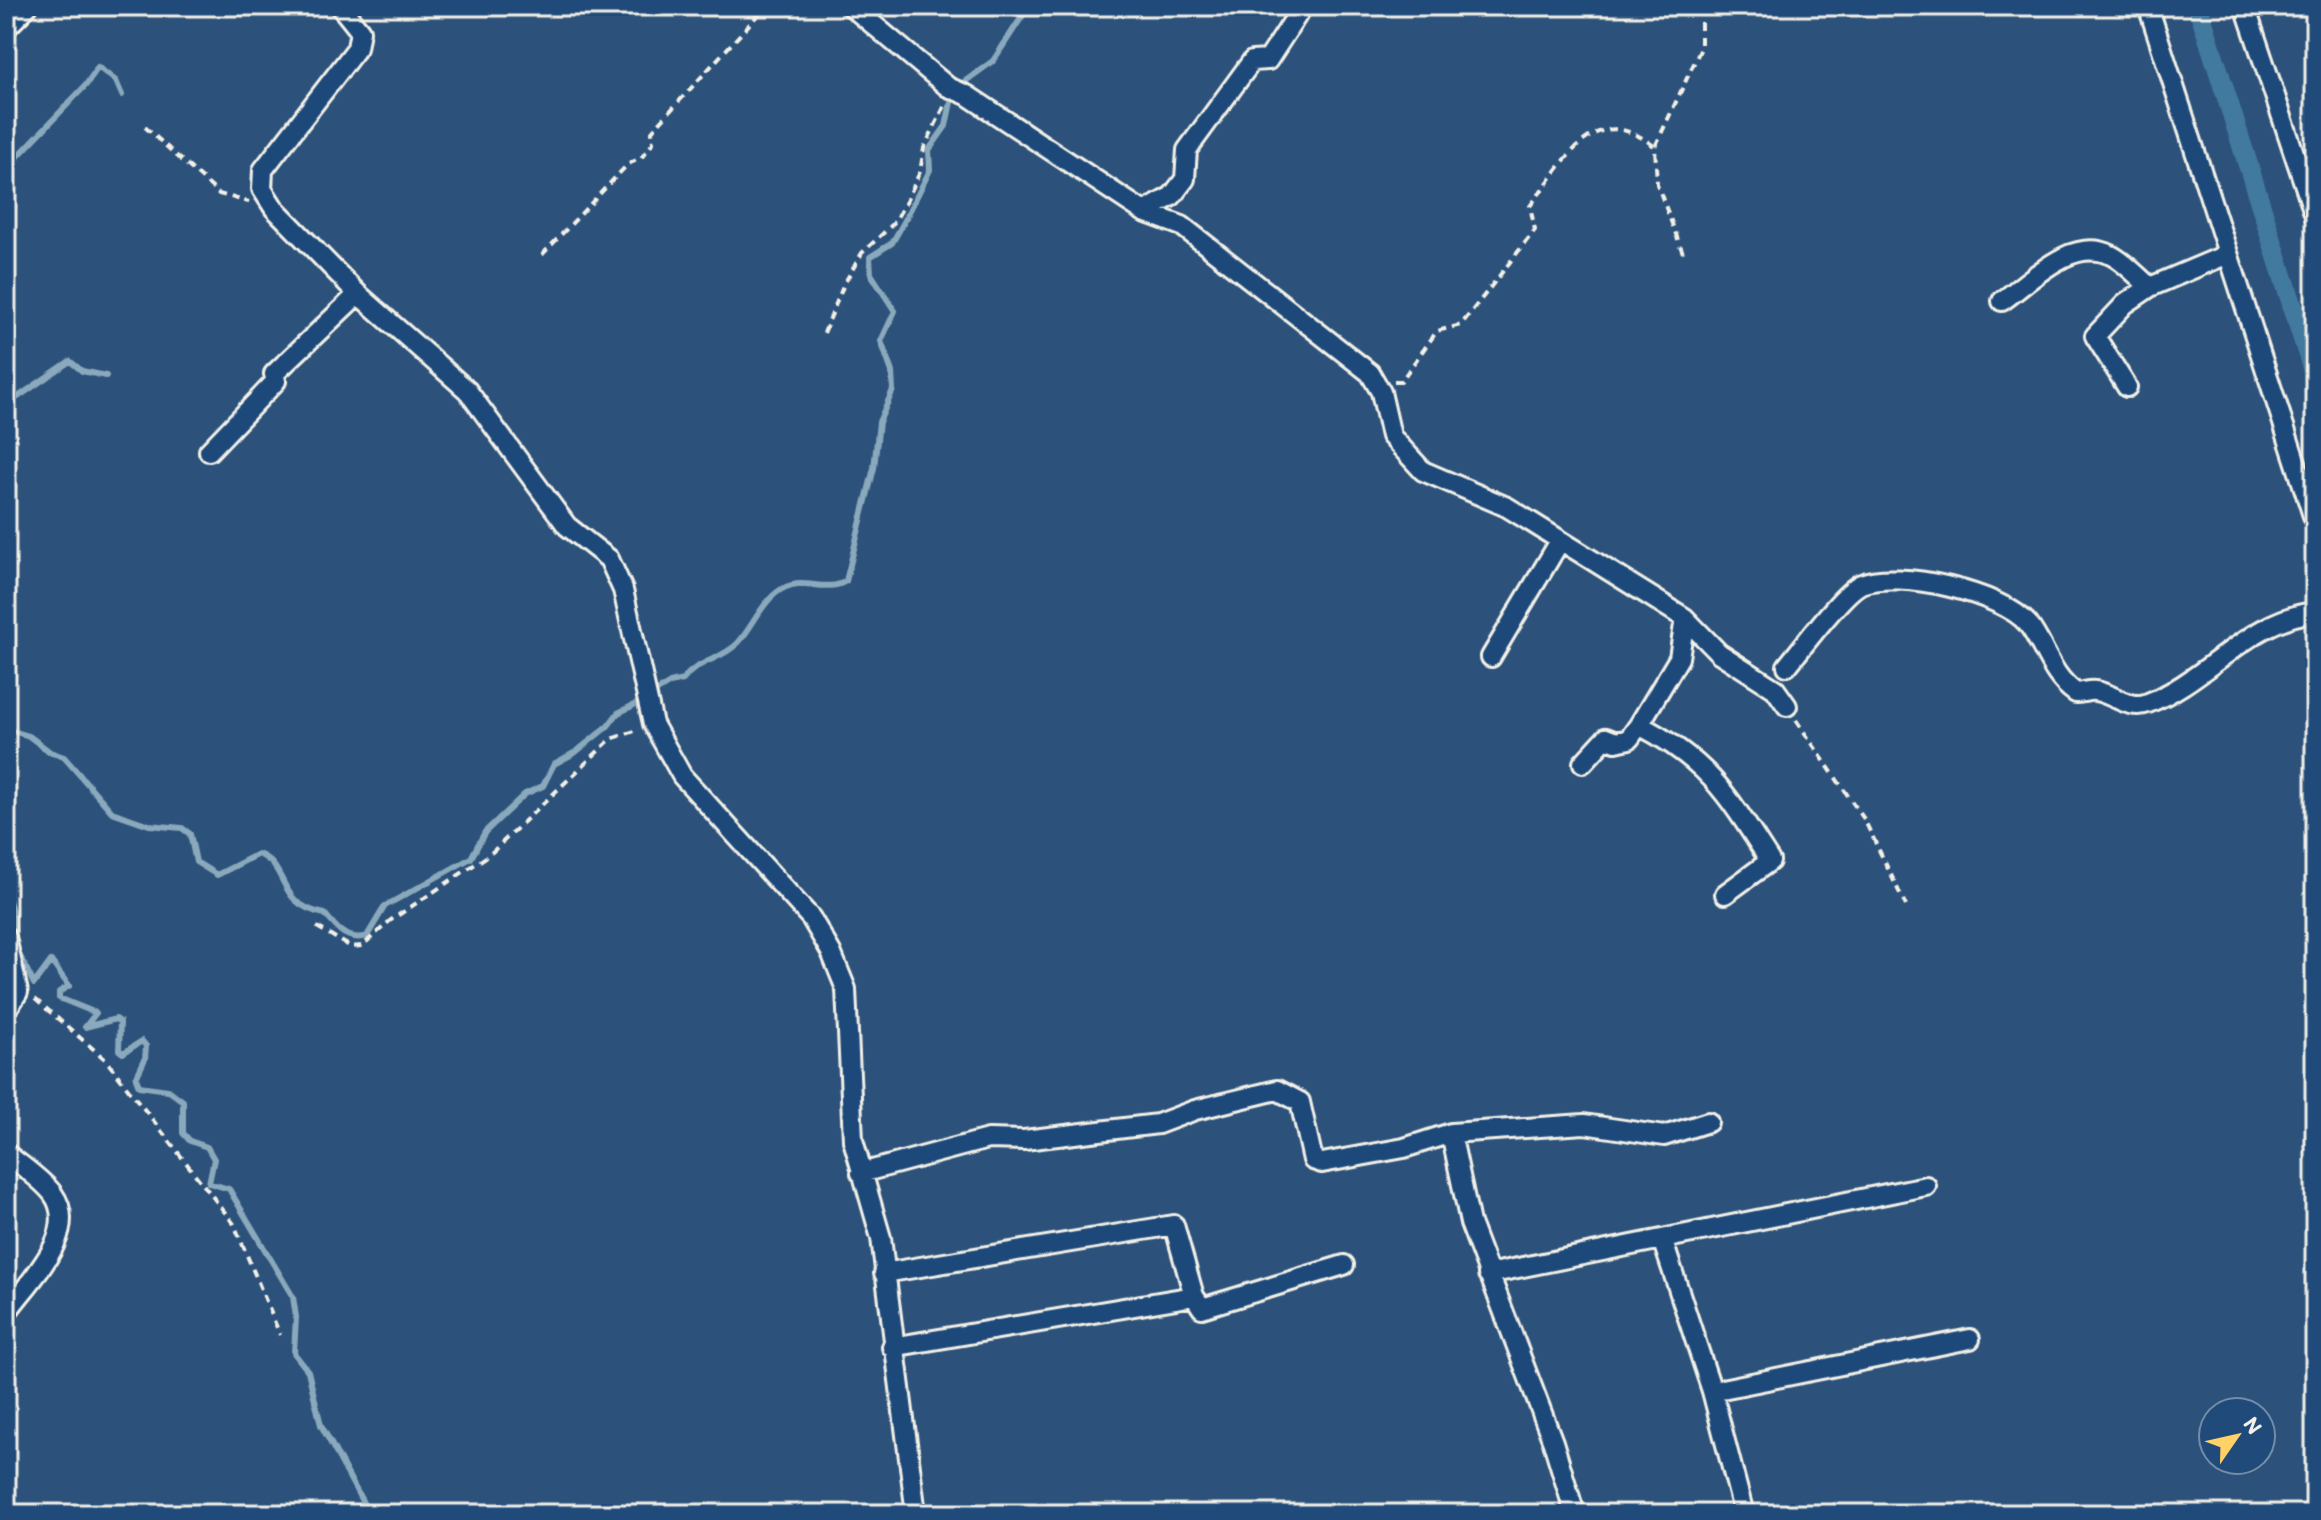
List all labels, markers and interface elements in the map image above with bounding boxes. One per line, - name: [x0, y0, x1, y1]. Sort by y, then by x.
- north arrow: [2197, 1396, 2277, 1476]
- text: N: [2238, 1411, 2269, 1439]

